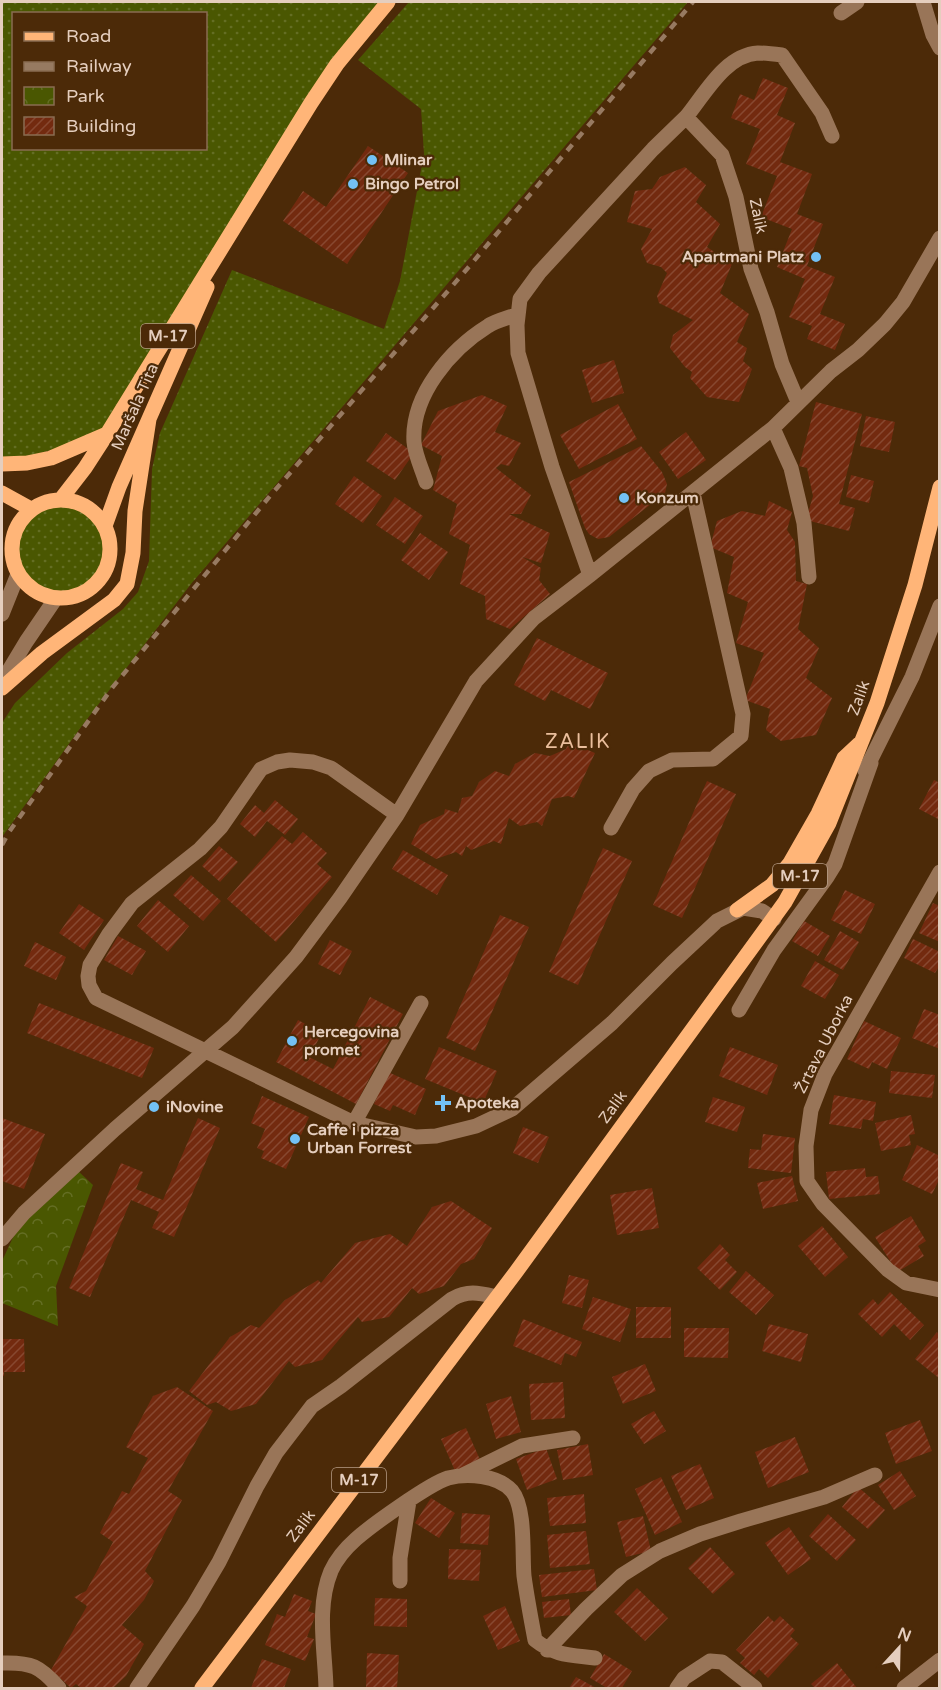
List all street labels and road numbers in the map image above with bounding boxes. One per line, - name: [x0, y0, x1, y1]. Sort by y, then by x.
- street label: Zalik: [744, 196, 772, 236]
- road number: M-17: [141, 324, 195, 348]
- street label: Maršala Tita: [107, 360, 163, 454]
- street label: Zalik: [843, 677, 875, 718]
- road number: M-17: [773, 864, 827, 888]
- street label: Žrtava Uborka: [791, 991, 857, 1097]
- street label: Zalik: [594, 1086, 632, 1127]
- road number: M-17: [332, 1468, 386, 1492]
- street label: Zalik: [282, 1505, 320, 1546]

